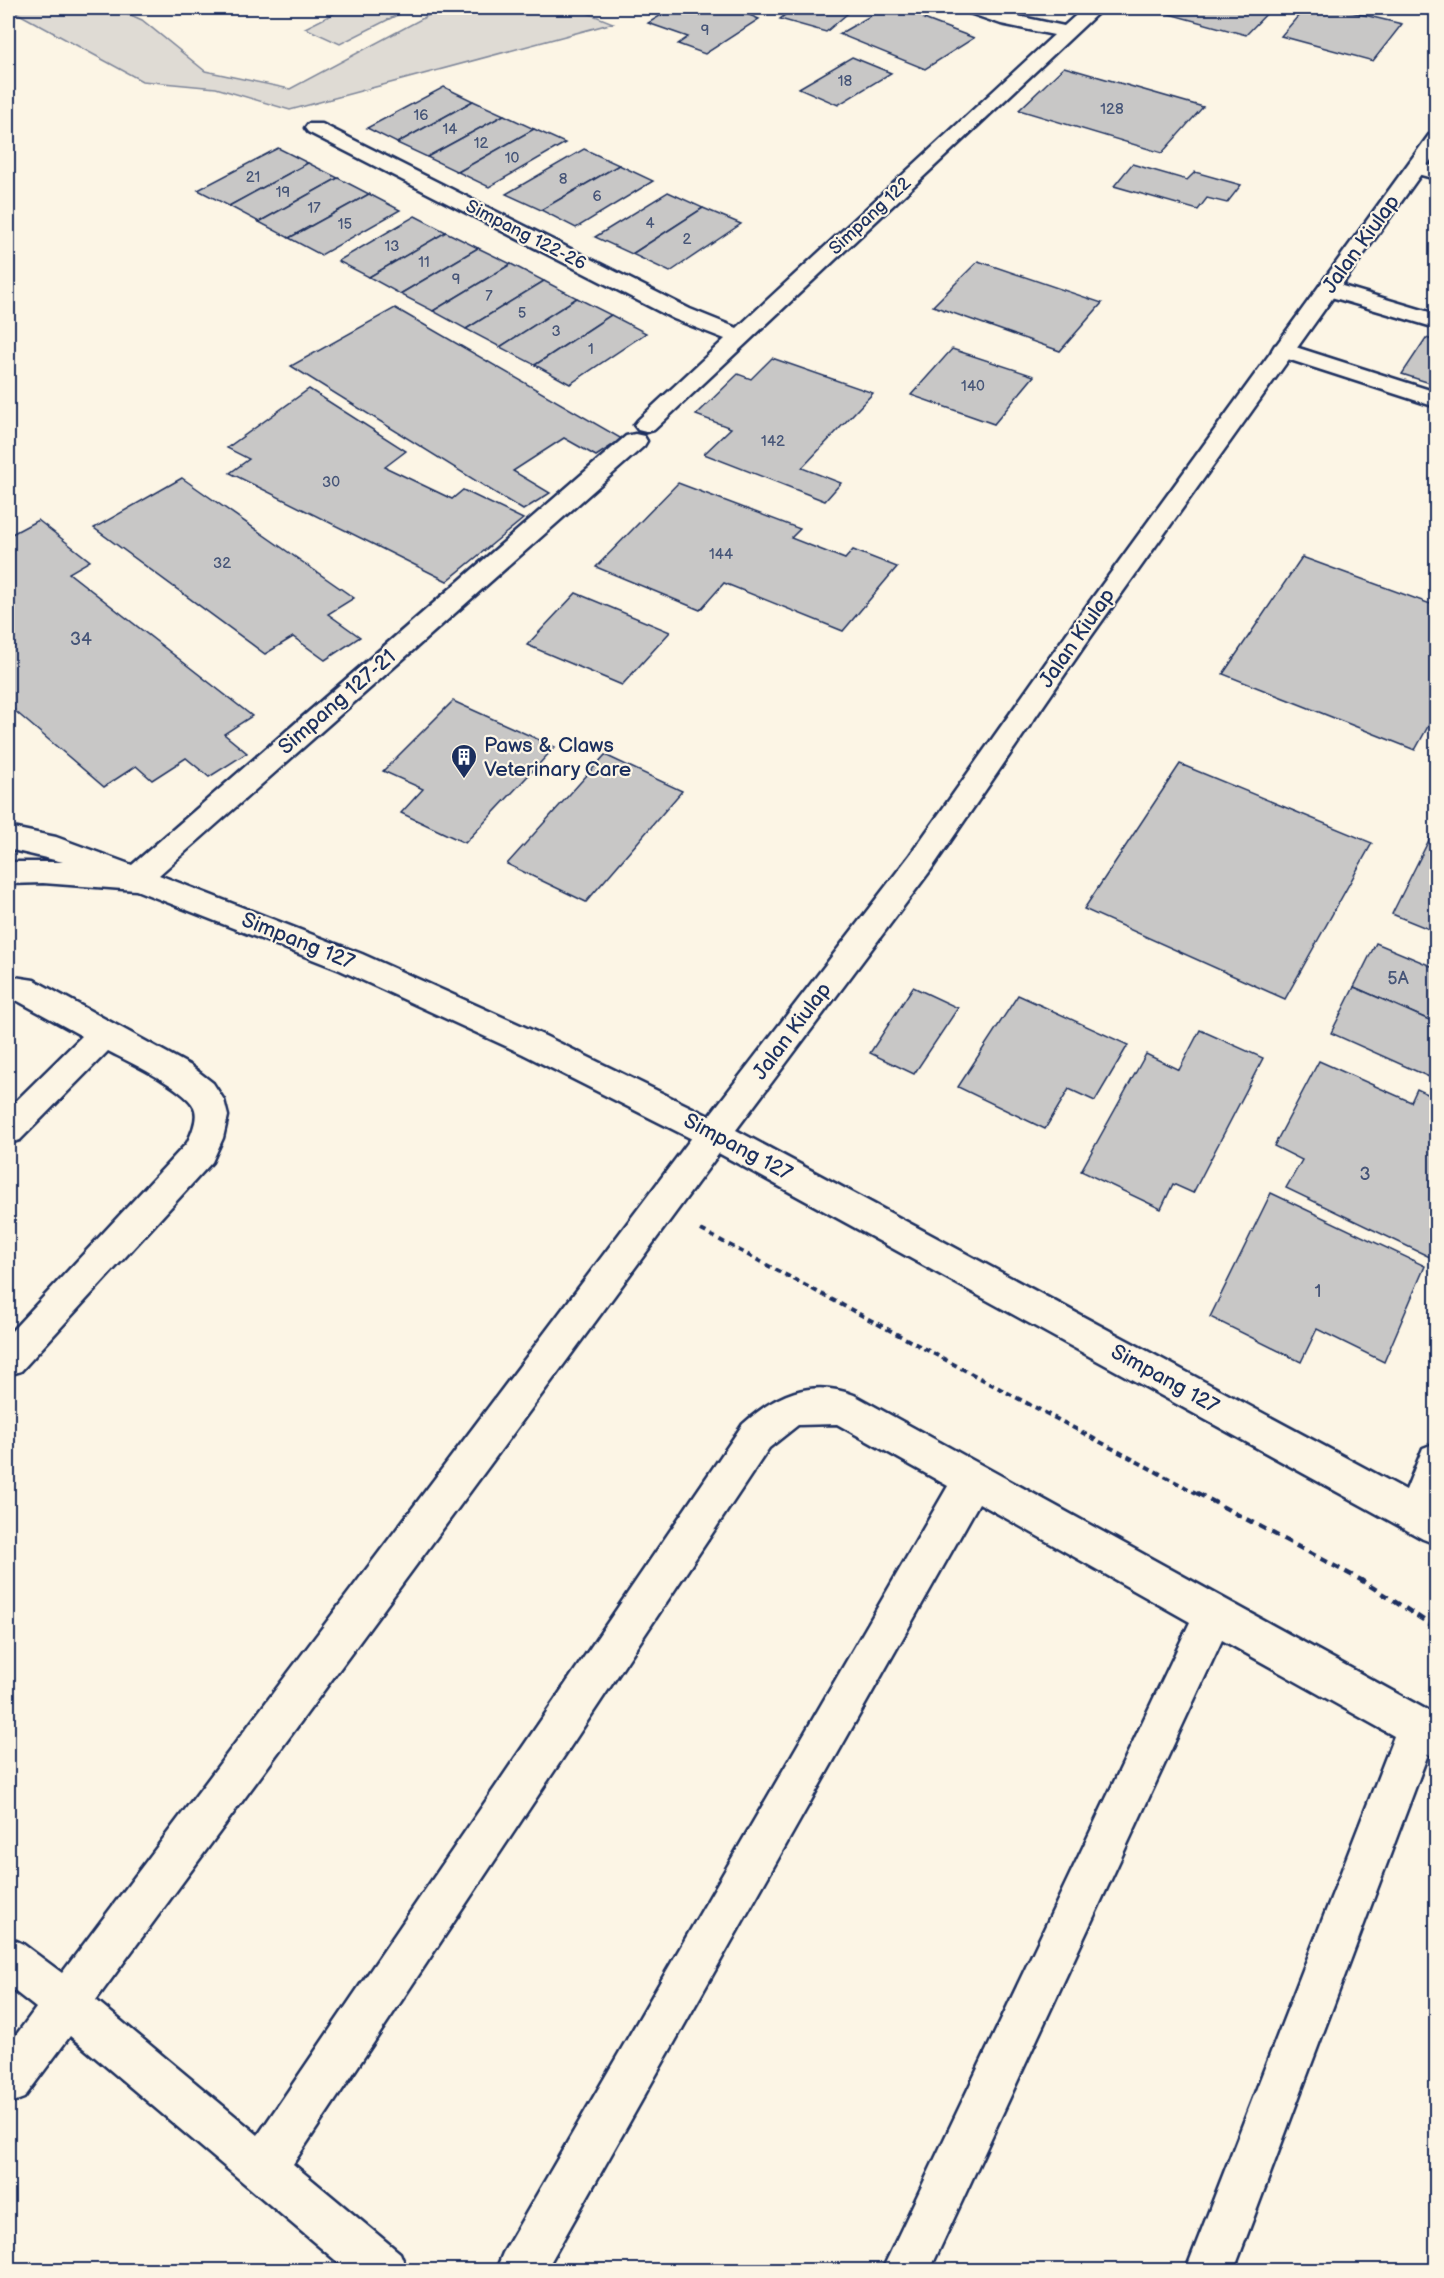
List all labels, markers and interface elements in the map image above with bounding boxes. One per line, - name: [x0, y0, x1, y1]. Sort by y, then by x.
- house number: 9: [701, 21, 709, 40]
- house number: 18: [838, 72, 853, 91]
- house number: 128: [1100, 100, 1124, 119]
- house number: 16: [414, 106, 428, 125]
- house number: 14: [443, 120, 457, 139]
- house number: 12: [474, 134, 488, 153]
- house number: 10: [505, 149, 519, 168]
- house number: 21: [246, 168, 260, 187]
- house number: 8: [559, 170, 568, 189]
- street label: Simpang 122: [825, 173, 916, 259]
- house number: 19: [276, 183, 290, 202]
- house number: 6: [592, 187, 602, 206]
- street label: Jalan Kiulap: [1317, 190, 1405, 298]
- street label: Simpang 122-26: [462, 196, 590, 274]
- house number: 17: [307, 199, 321, 218]
- house number: 4: [645, 214, 655, 233]
- house number: 15: [338, 215, 352, 234]
- house number: 2: [683, 230, 692, 249]
- house number: 13: [384, 237, 400, 256]
- house number: 11: [418, 253, 430, 272]
- house number: 9: [452, 270, 460, 289]
- house number: 7: [485, 287, 493, 306]
- house number: 5: [518, 304, 526, 323]
- house number: 3: [551, 322, 561, 341]
- house number: 1: [588, 340, 594, 359]
- house number: 140: [961, 377, 985, 396]
- house number: 142: [761, 432, 785, 451]
- house number: 30: [322, 473, 340, 492]
- house number: 144: [709, 545, 733, 564]
- house number: 32: [213, 554, 231, 573]
- street label: Jalan Kiulap: [1034, 584, 1120, 692]
- house number: 34: [70, 629, 92, 650]
- street label: Simpang 127-21: [273, 644, 401, 760]
- place label: Paws & Claws Veterinary Care: [484, 733, 631, 782]
- building icon: Paws & Claws Veterinary Care: [449, 742, 479, 780]
- street label: Simpang 127: [238, 907, 359, 975]
- house number: 5A: [1387, 968, 1409, 989]
- street label: Jalan Kiulap: [747, 978, 837, 1084]
- street label: Simpang 127: [679, 1108, 797, 1186]
- house number: 3: [1359, 1164, 1371, 1185]
- house number: 1: [1315, 1281, 1321, 1302]
- street label: Simpang 127: [1107, 1339, 1224, 1419]

